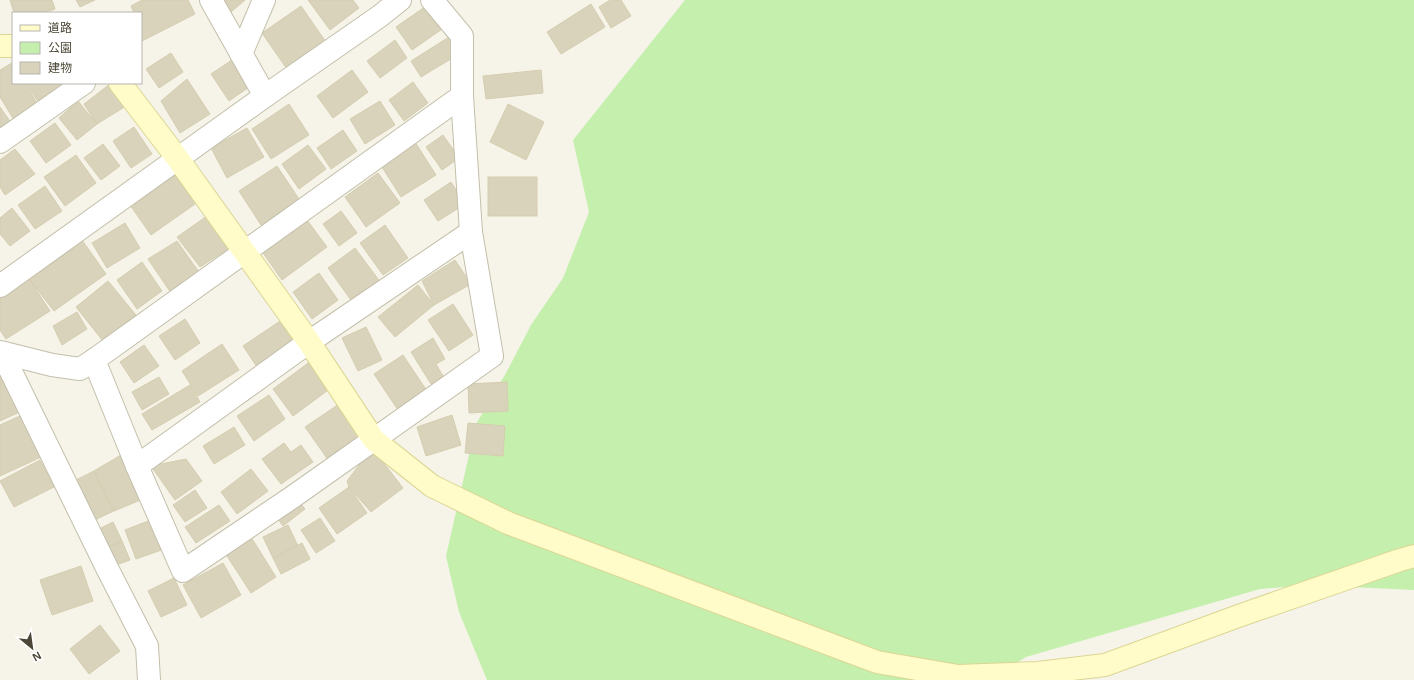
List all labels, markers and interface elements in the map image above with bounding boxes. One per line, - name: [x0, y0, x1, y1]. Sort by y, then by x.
- legend: [12, 12, 142, 84]
- text: 道路: [48, 21, 72, 35]
- text: 公園: [48, 41, 72, 55]
- text: 建物: [48, 61, 72, 75]
- north arrow: [12, 628, 52, 668]
- text: N: [30, 650, 43, 664]

